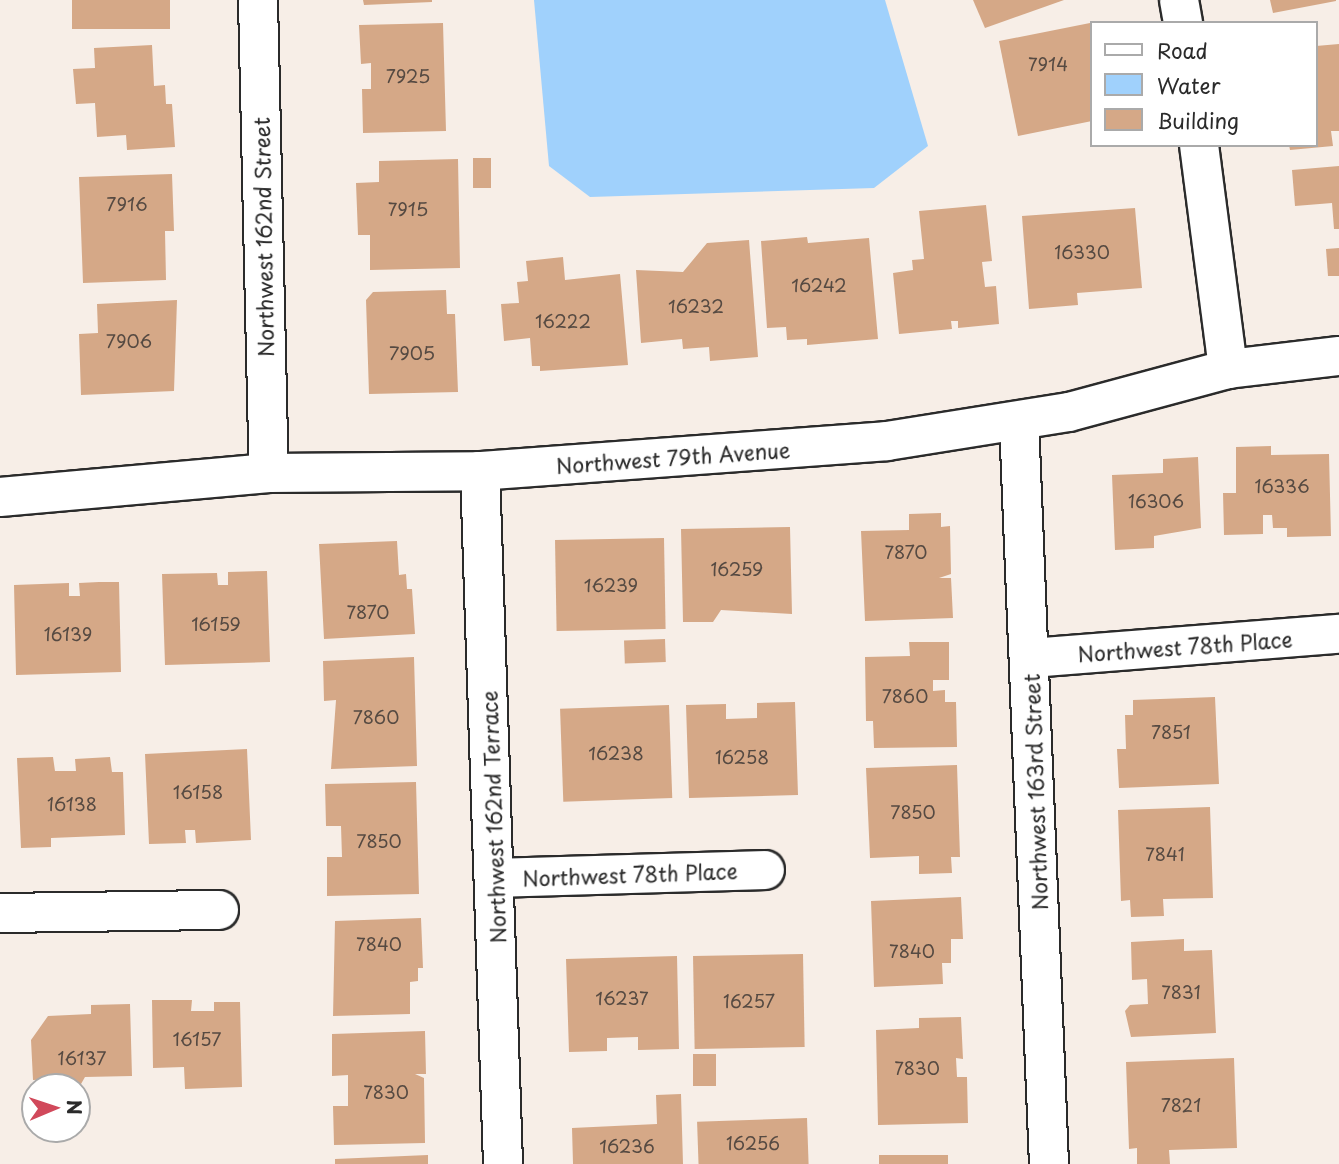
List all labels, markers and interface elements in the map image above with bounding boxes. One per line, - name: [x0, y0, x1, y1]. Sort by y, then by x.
- legend: [1090, 21, 1318, 147]
- text: Road: [1157, 34, 1208, 66]
- house number: 7914: [1028, 53, 1068, 75]
- house number: 7925: [386, 65, 430, 87]
- text: Water: [1157, 69, 1220, 101]
- text: Building: [1157, 104, 1239, 136]
- street label: Northwest 162nd Street: [248, 116, 278, 358]
- house number: 7916: [106, 193, 148, 215]
- house number: 7915: [388, 198, 428, 220]
- house number: 16330: [1054, 241, 1110, 263]
- house number: 16242: [791, 274, 847, 296]
- house number: 16232: [668, 295, 724, 317]
- house number: 16222: [535, 310, 591, 332]
- house number: 7906: [106, 330, 152, 352]
- house number: 7905: [389, 342, 435, 364]
- street label: Northwest 79th Avenue: [555, 436, 791, 478]
- house number: 16336: [1254, 475, 1310, 497]
- house number: 16306: [1128, 490, 1184, 512]
- house number: 7870: [885, 541, 927, 563]
- house number: 16259: [711, 558, 763, 580]
- house number: 16239: [584, 574, 638, 596]
- house number: 7870: [347, 601, 389, 623]
- house number: 16159: [191, 613, 241, 635]
- house number: 16139: [44, 623, 92, 645]
- street label: Northwest 78th Place: [1076, 626, 1294, 666]
- street label: Northwest 163rd Street: [1018, 672, 1052, 912]
- house number: 7860: [882, 685, 928, 707]
- street label: Northwest 162nd Terrace: [476, 689, 510, 945]
- house number: 7860: [353, 706, 399, 728]
- house number: 7851: [1151, 721, 1191, 743]
- house number: 16238: [588, 742, 644, 764]
- house number: 16258: [715, 746, 769, 768]
- house number: 16158: [173, 781, 223, 803]
- house number: 16138: [47, 793, 97, 815]
- house number: 7850: [890, 801, 936, 823]
- house number: 7850: [356, 830, 402, 852]
- house number: 7841: [1145, 843, 1185, 865]
- street label: Northwest 78th Place: [521, 858, 739, 890]
- house number: 7840: [356, 933, 402, 955]
- house number: 7840: [889, 940, 935, 962]
- house number: 7831: [1161, 981, 1201, 1003]
- house number: 16237: [595, 987, 649, 1009]
- house number: 16257: [723, 990, 775, 1012]
- house number: 16157: [173, 1028, 221, 1050]
- house number: 16137: [58, 1047, 106, 1069]
- house number: 7830: [894, 1057, 940, 1079]
- north arrow: [21, 1073, 91, 1143]
- house number: 7830: [363, 1081, 409, 1103]
- house number: 7821: [1161, 1094, 1201, 1116]
- text: N: [61, 1099, 89, 1115]
- house number: 16256: [726, 1132, 780, 1154]
- house number: 16236: [599, 1135, 655, 1157]

